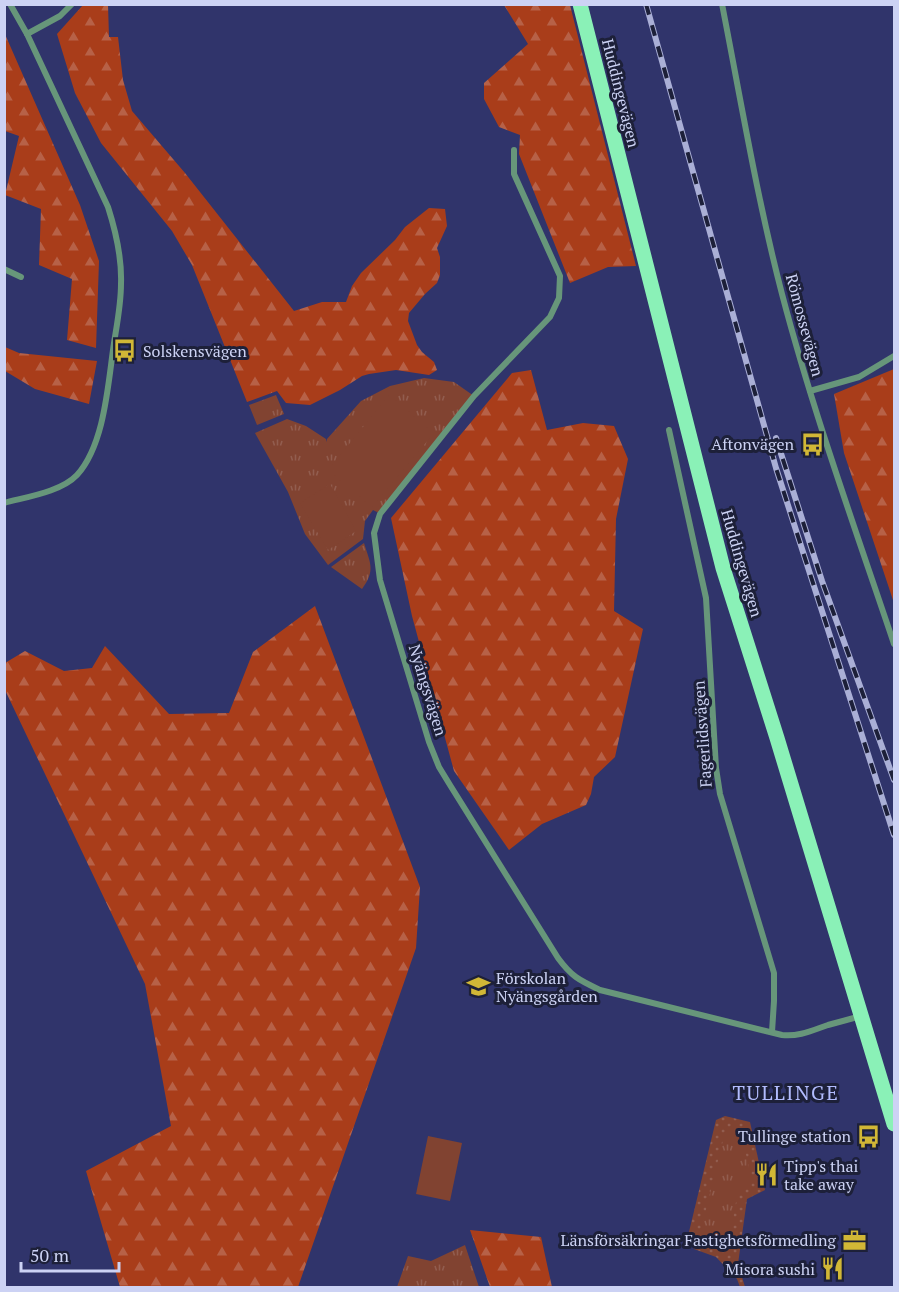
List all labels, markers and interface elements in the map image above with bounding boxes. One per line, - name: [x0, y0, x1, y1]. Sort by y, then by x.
- street label: Huddingevägen: [597, 36, 645, 150]
- street label: Römossevägen: [781, 271, 829, 379]
- bus stop icon: Solskensvägen: [112, 338, 138, 364]
- place label: Solskensvägen: [143, 340, 247, 362]
- bus stop icon: Aftonvägen: [799, 431, 825, 457]
- place label: Aftonvägen: [711, 433, 794, 455]
- street label: Huddingevägen: [716, 506, 768, 620]
- street label: Nyängsvägen: [404, 641, 453, 739]
- street label: Fagerlidsvägen: [687, 679, 717, 788]
- place label: Förskolan Nyängsgården: [496, 967, 598, 1007]
- school or university icon: Förskolan Nyängsgården: [465, 974, 491, 1000]
- district label: TULLINGE: [733, 1079, 839, 1106]
- bus stop icon: Tullinge station: [856, 1123, 882, 1149]
- place label: Tullinge station: [738, 1125, 851, 1147]
- place label: Tipp's thai take away: [784, 1155, 859, 1195]
- restaurant icon: Tipp's thai take away: [753, 1162, 779, 1188]
- office icon: Länsförsäkringar Fastighetsförmedling: [841, 1227, 867, 1253]
- place label: Länsförsäkringar Fastighetsförmedling: [561, 1229, 837, 1251]
- scale bar: [21, 1235, 118, 1273]
- text: 50 m: [30, 1243, 70, 1267]
- restaurant icon: Misora sushi: [820, 1256, 846, 1282]
- place label: Misora sushi: [725, 1258, 815, 1280]

